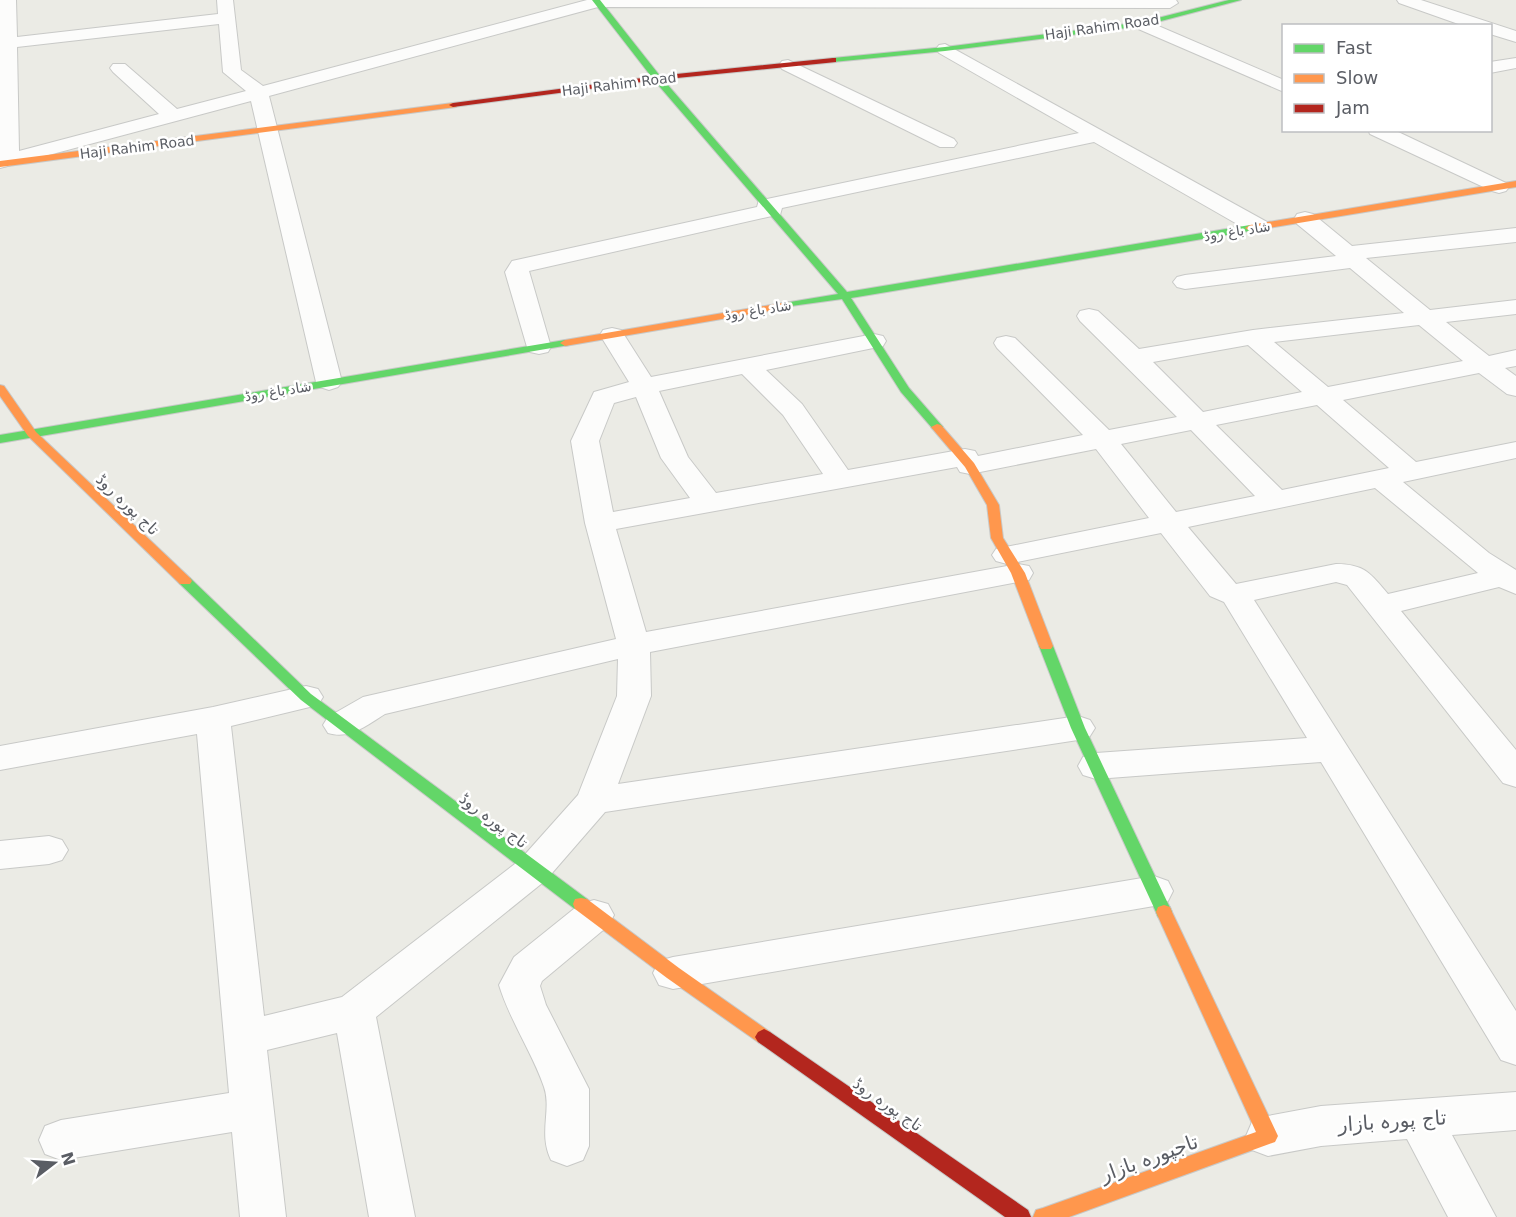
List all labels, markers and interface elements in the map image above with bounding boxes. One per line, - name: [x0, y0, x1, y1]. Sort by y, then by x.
- street label: Haji Rahim Road: [1044, 11, 1160, 43]
- legend: [1282, 24, 1492, 132]
- text: Fast: [1336, 37, 1372, 58]
- text: Slow: [1336, 67, 1378, 88]
- street label: Haji Rahim Road: [561, 69, 677, 99]
- text: Jam: [1335, 97, 1370, 118]
- street label: Haji Rahim Road: [79, 132, 195, 162]
- street label: شاد باغ روڈ: [1202, 218, 1272, 245]
- street label: شاد باغ روڈ: [723, 297, 793, 324]
- street label: شاد باغ روڈ: [243, 378, 313, 405]
- street label: تاج پورہ روڈ: [91, 470, 163, 540]
- street label: تاج پورہ روڈ: [455, 789, 531, 853]
- street label: تاج پورہ روڈ: [849, 1074, 926, 1136]
- street label: تاج پورہ بازار: [1336, 1105, 1447, 1138]
- street label: تاجپورہ بازار: [1096, 1129, 1201, 1188]
- north arrow: [24, 1133, 84, 1193]
- text: N: [57, 1150, 79, 1168]

